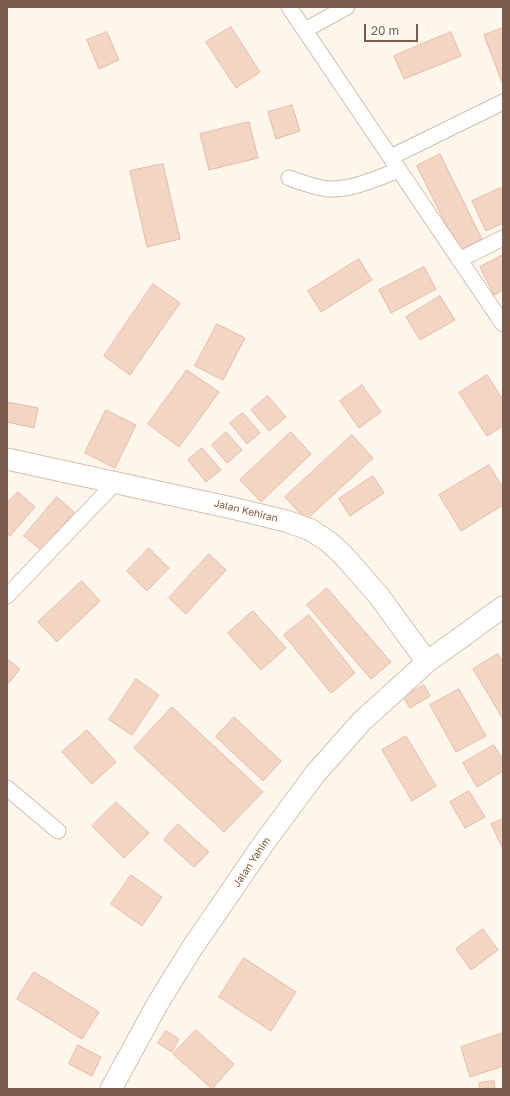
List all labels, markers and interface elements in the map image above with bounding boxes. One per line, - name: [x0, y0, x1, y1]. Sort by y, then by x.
- scale bar: [366, 16, 420, 42]
- text: 20 m: [371, 23, 399, 38]
- street label: Jalan Kehiran: [213, 497, 279, 525]
- street label: Jalan Yahim: [231, 835, 273, 889]

